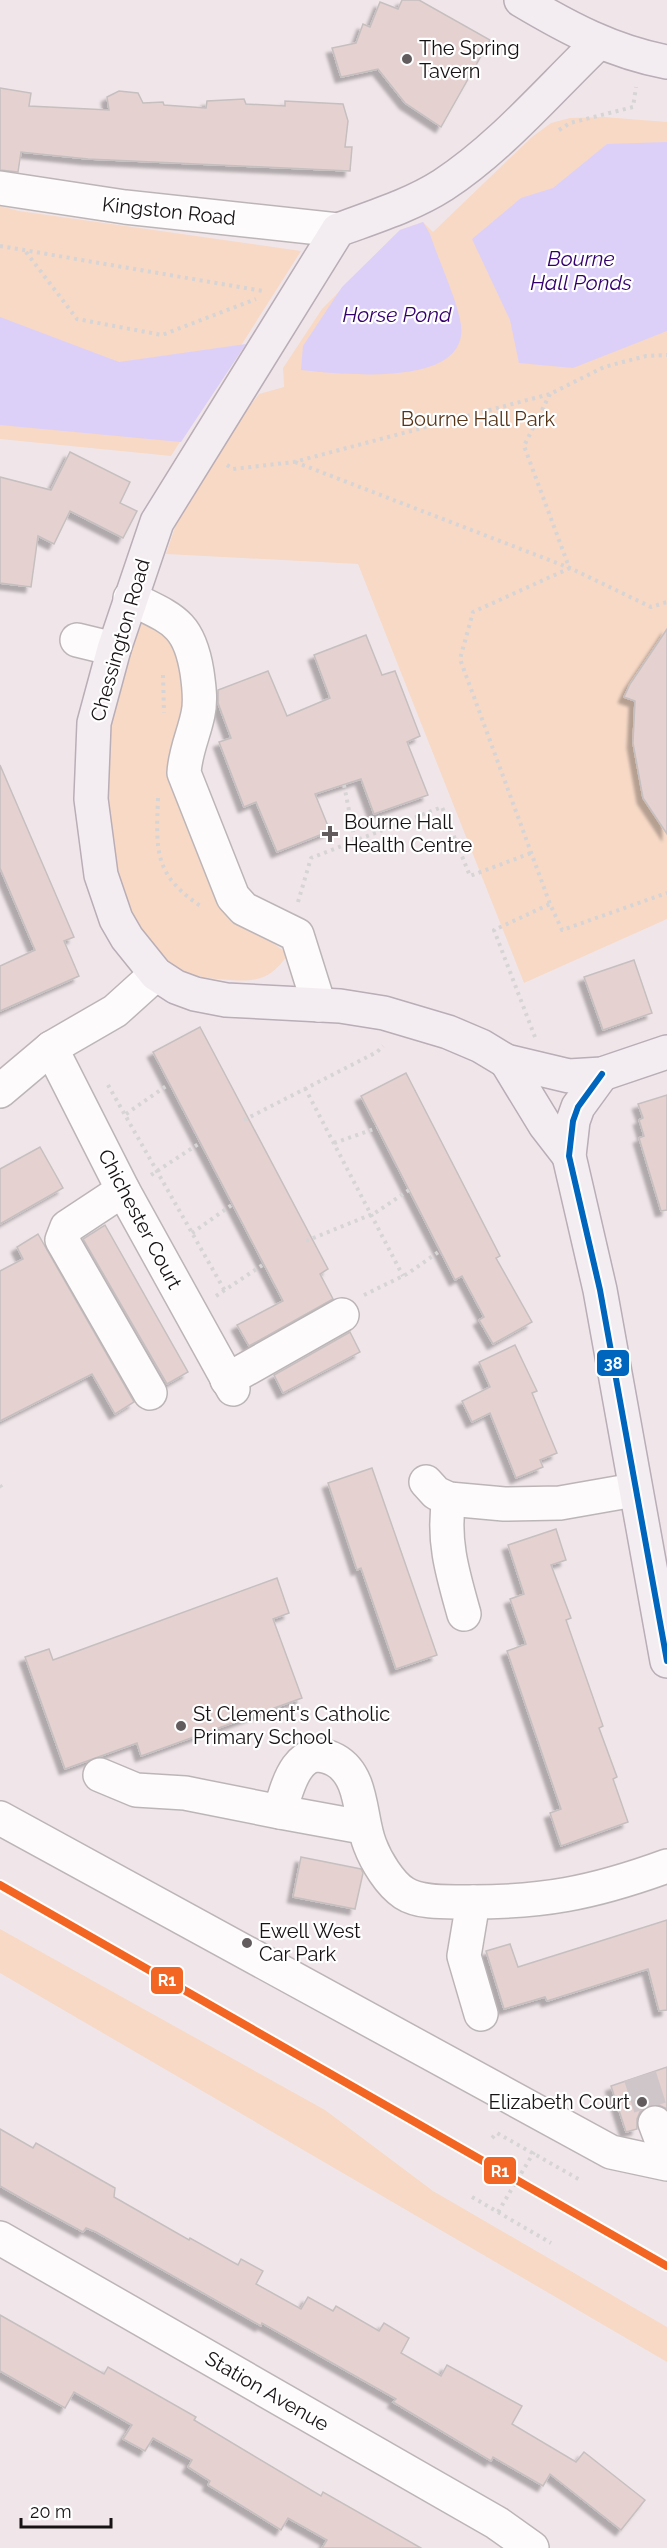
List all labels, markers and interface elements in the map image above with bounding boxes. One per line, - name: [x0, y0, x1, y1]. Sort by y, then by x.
- place label: The Spring Tavern: [419, 36, 520, 83]
- marker: The Spring Tavern: [400, 52, 414, 66]
- street label: Kingston Road: [101, 192, 237, 230]
- water label: Bourne Hall Ponds: [530, 246, 632, 295]
- water label: Horse Pond: [342, 302, 452, 327]
- park label: Bourne Hall Park: [401, 407, 556, 431]
- street label: Chessington Road: [85, 556, 155, 724]
- place label: Bourne Hall Health Centre: [344, 810, 473, 857]
- marker: Bourne Hall Health Centre: [321, 825, 339, 843]
- street label: Chichester Court: [93, 1145, 187, 1293]
- line badge: 38: [596, 1349, 630, 1377]
- text: 38: [604, 1354, 622, 1373]
- place label: St Clement's Catholic Primary School: [193, 1702, 390, 1749]
- marker: St Clement's Catholic Primary School: [174, 1719, 188, 1733]
- place label: Ewell West Car Park: [259, 1919, 361, 1966]
- marker: Ewell West Car Park: [240, 1936, 254, 1950]
- line badge: R1: [150, 1966, 184, 1995]
- text: R1: [158, 1971, 176, 1990]
- place label: Elizabeth Court: [489, 2090, 630, 2114]
- marker: Elizabeth Court: [635, 2095, 649, 2109]
- line badge: R1: [483, 2156, 517, 2185]
- text: R1: [491, 2162, 509, 2181]
- street label: Station Avenue: [201, 2346, 333, 2436]
- scale bar: [21, 2491, 111, 2529]
- text: 20 m: [30, 2501, 72, 2522]

